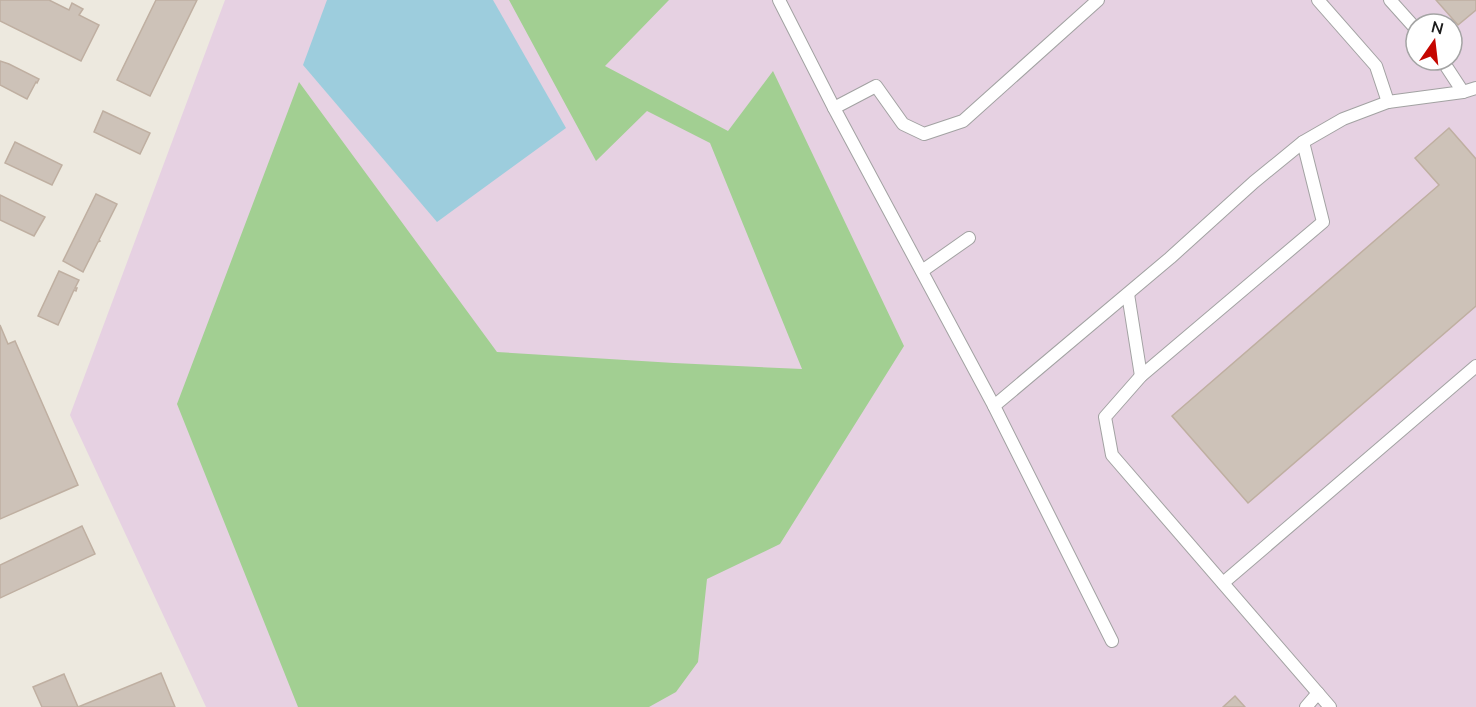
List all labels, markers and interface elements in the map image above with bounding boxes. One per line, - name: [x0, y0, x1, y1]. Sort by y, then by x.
- north arrow: [1404, 12, 1464, 72]
- text: N: [1429, 16, 1446, 41]

